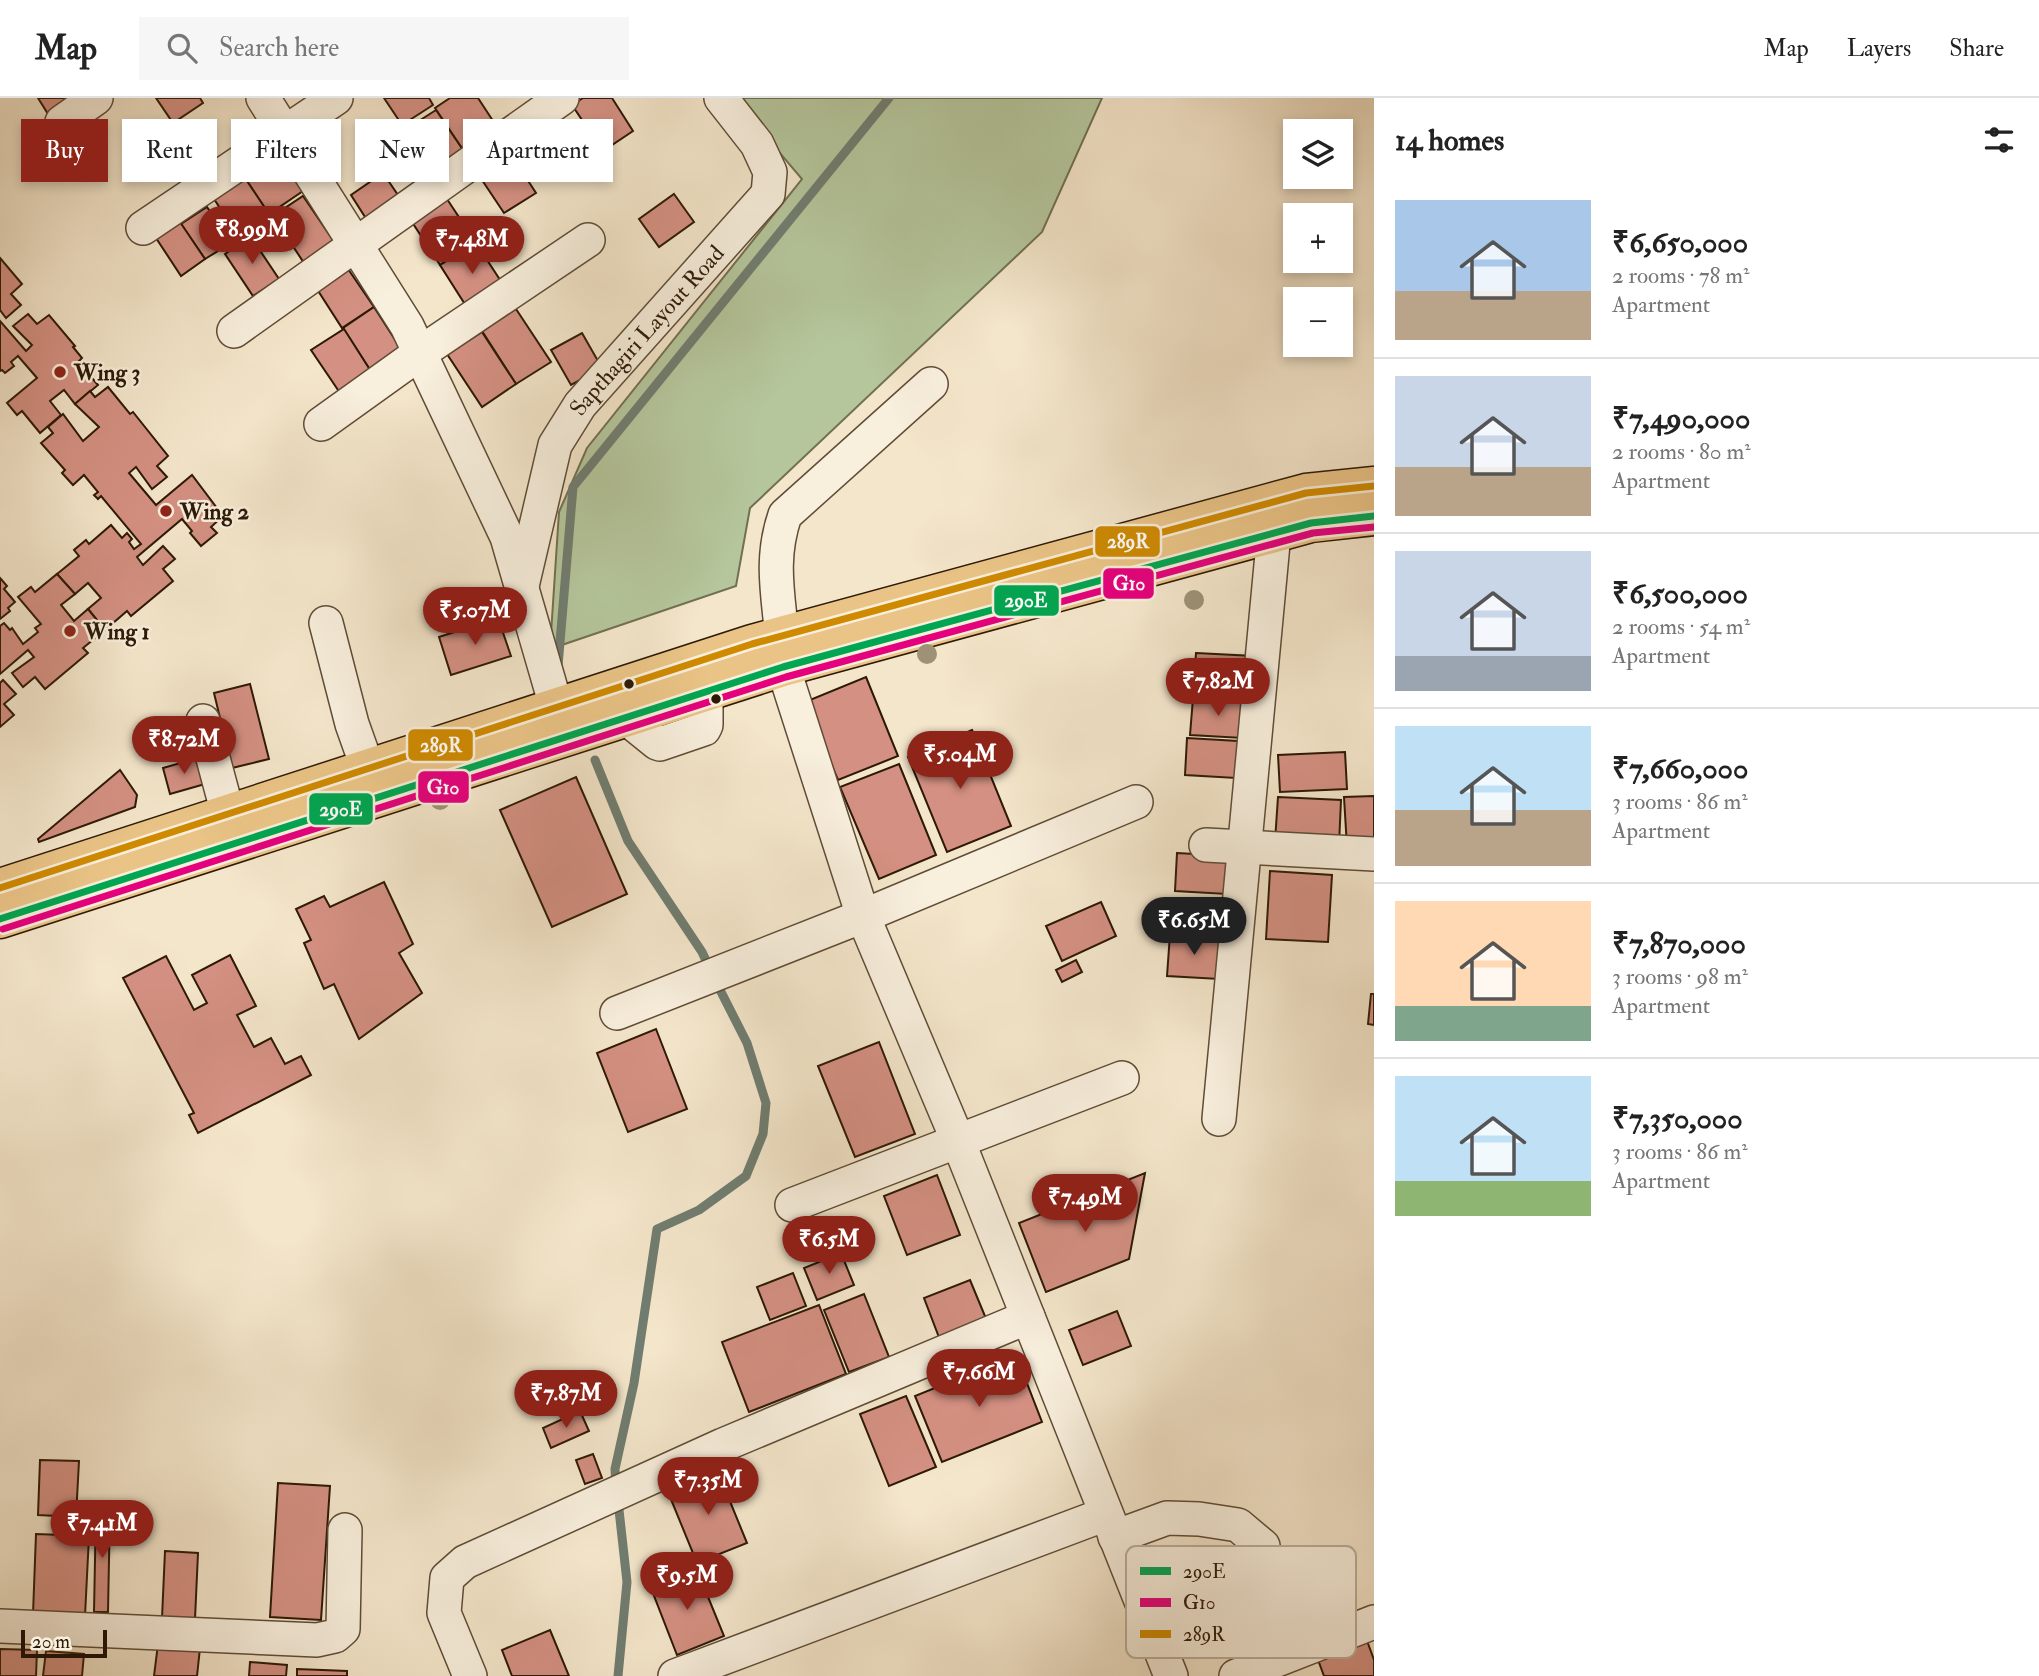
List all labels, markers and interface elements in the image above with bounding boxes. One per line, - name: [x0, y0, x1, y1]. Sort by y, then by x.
- search box: [139, 17, 629, 80]
- text: Map: [35, 28, 97, 69]
- icon: search: [163, 29, 201, 67]
- text: Search here: [219, 32, 339, 64]
- text: Map: [1764, 33, 1809, 64]
- text: Layers: [1847, 33, 1911, 64]
- text: Share: [1949, 33, 2004, 64]
- chip: Buy: [21, 119, 108, 182]
- chip: Rent: [122, 119, 217, 182]
- chip: Filters: [231, 119, 341, 182]
- chip: New: [355, 119, 449, 182]
- chip: Apartment: [463, 119, 613, 182]
- map controls: [1283, 119, 1353, 357]
- button: layers: [1283, 119, 1353, 189]
- icon: filters: [1980, 121, 2018, 159]
- text: 14 homes: [1395, 122, 1504, 159]
- button: +: [1283, 203, 1353, 273]
- pin: ₹8.99M: [195, 206, 309, 266]
- text: ₹8.99M: [215, 214, 289, 243]
- pin: ₹7.48M: [415, 216, 529, 276]
- text: ₹7.48M: [435, 224, 509, 253]
- text: ₹6,650,000: [1612, 224, 1748, 261]
- icon: home: [1451, 228, 1535, 312]
- street label: Sapthagiri Layout Road: [563, 239, 731, 421]
- text: 2 rooms · 78 m²: [1612, 261, 1750, 290]
- button: −: [1283, 287, 1353, 357]
- text: Apartment: [1612, 290, 1710, 319]
- place label: Wing 3: [73, 358, 140, 388]
- marker: Wing 3: [52, 364, 68, 380]
- text: ₹7,490,000: [1612, 400, 1750, 437]
- icon: home: [1451, 404, 1535, 488]
- text: 2 rooms · 80 m²: [1612, 437, 1751, 466]
- text: Apartment: [1612, 466, 1710, 495]
- place label: Wing 2: [179, 497, 250, 527]
- marker: Wing 2: [158, 503, 174, 519]
- line badge: 289R: [1094, 525, 1161, 558]
- text: 289R: [1107, 530, 1150, 554]
- line badge: G10: [1102, 567, 1155, 600]
- text: G10: [1113, 572, 1145, 596]
- text: ₹6,500,000: [1612, 575, 1748, 612]
- icon: home: [1451, 579, 1535, 663]
- line badge: 290E: [993, 584, 1060, 617]
- pin: ₹5.07M: [418, 588, 532, 647]
- text: 290E: [1005, 589, 1048, 613]
- text: ₹5.07M: [439, 595, 511, 624]
- text: 2 rooms · 54 m²: [1612, 612, 1750, 641]
- place label: Wing 1: [83, 617, 150, 647]
- marker: Wing 1: [62, 623, 78, 639]
- text: Apartment: [1612, 641, 1710, 670]
- pin: ₹7.82M: [1161, 658, 1275, 718]
- text: ₹7.82M: [1182, 666, 1254, 695]
- unlabelled marker: [622, 677, 636, 691]
- unlabelled marker: [709, 692, 723, 706]
- pin: ₹8.72M: [127, 716, 241, 776]
- text: ₹8.72M: [148, 724, 220, 753]
- line badge: 289R: [407, 728, 474, 762]
- pin: ₹5.04M: [903, 732, 1017, 791]
- text: 289R: [420, 734, 463, 758]
- text: ₹5.04M: [923, 739, 997, 768]
- text: ₹7,660,000: [1612, 750, 1748, 787]
- icon: home: [1451, 754, 1535, 838]
- line badge: G10: [417, 770, 470, 804]
- text: G10: [427, 776, 459, 800]
- text: 3 rooms · 86 m²: [1612, 787, 1748, 816]
- line badge: 290E: [308, 792, 374, 826]
- text: 290E: [320, 798, 363, 822]
- text: Apartment: [1612, 816, 1710, 845]
- pin: ₹6.65M: [1137, 898, 1251, 957]
- text: ₹6.65M: [1157, 905, 1231, 934]
- text: ₹7,870,000: [1612, 925, 1746, 962]
- icon: home: [1451, 929, 1535, 1013]
- text: 3 rooms · 98 m²: [1612, 962, 1748, 991]
- text: Apartment: [1612, 991, 1710, 1020]
- text: ₹7,350,000: [1612, 1100, 1743, 1137]
- icon: home: [1451, 1104, 1535, 1188]
- text: 3 rooms · 86 m²: [1612, 1137, 1748, 1166]
- text: Apartment: [1612, 1166, 1710, 1195]
- pin: ₹7.49M: [1028, 1174, 1142, 1234]
- text: ₹7.49M: [1048, 1182, 1122, 1211]
- pin: ₹6.5M: [780, 1216, 878, 1276]
- text: ₹6.5M: [798, 1224, 860, 1253]
- pin: ₹7.66M: [922, 1350, 1036, 1409]
- text: ₹7.66M: [942, 1357, 1016, 1386]
- pin: ₹7.87M: [509, 1370, 623, 1430]
- text: ₹7.87M: [530, 1378, 602, 1407]
- pin: ₹7.35M: [651, 1458, 765, 1517]
- text: ₹7.35M: [674, 1465, 742, 1494]
- pin: ₹7.41M: [45, 1500, 159, 1560]
- text: ₹7.41M: [67, 1508, 137, 1537]
- legend: [1126, 1546, 1356, 1658]
- pin: ₹9.5M: [638, 1552, 736, 1612]
- text: ₹9.5M: [656, 1560, 718, 1589]
- text: 290E: [1183, 1560, 1226, 1584]
- text: G10: [1183, 1591, 1215, 1615]
- text: 289R: [1183, 1623, 1225, 1647]
- scale bar: [21, 1627, 107, 1659]
- text: 20 m: [32, 1630, 70, 1654]

